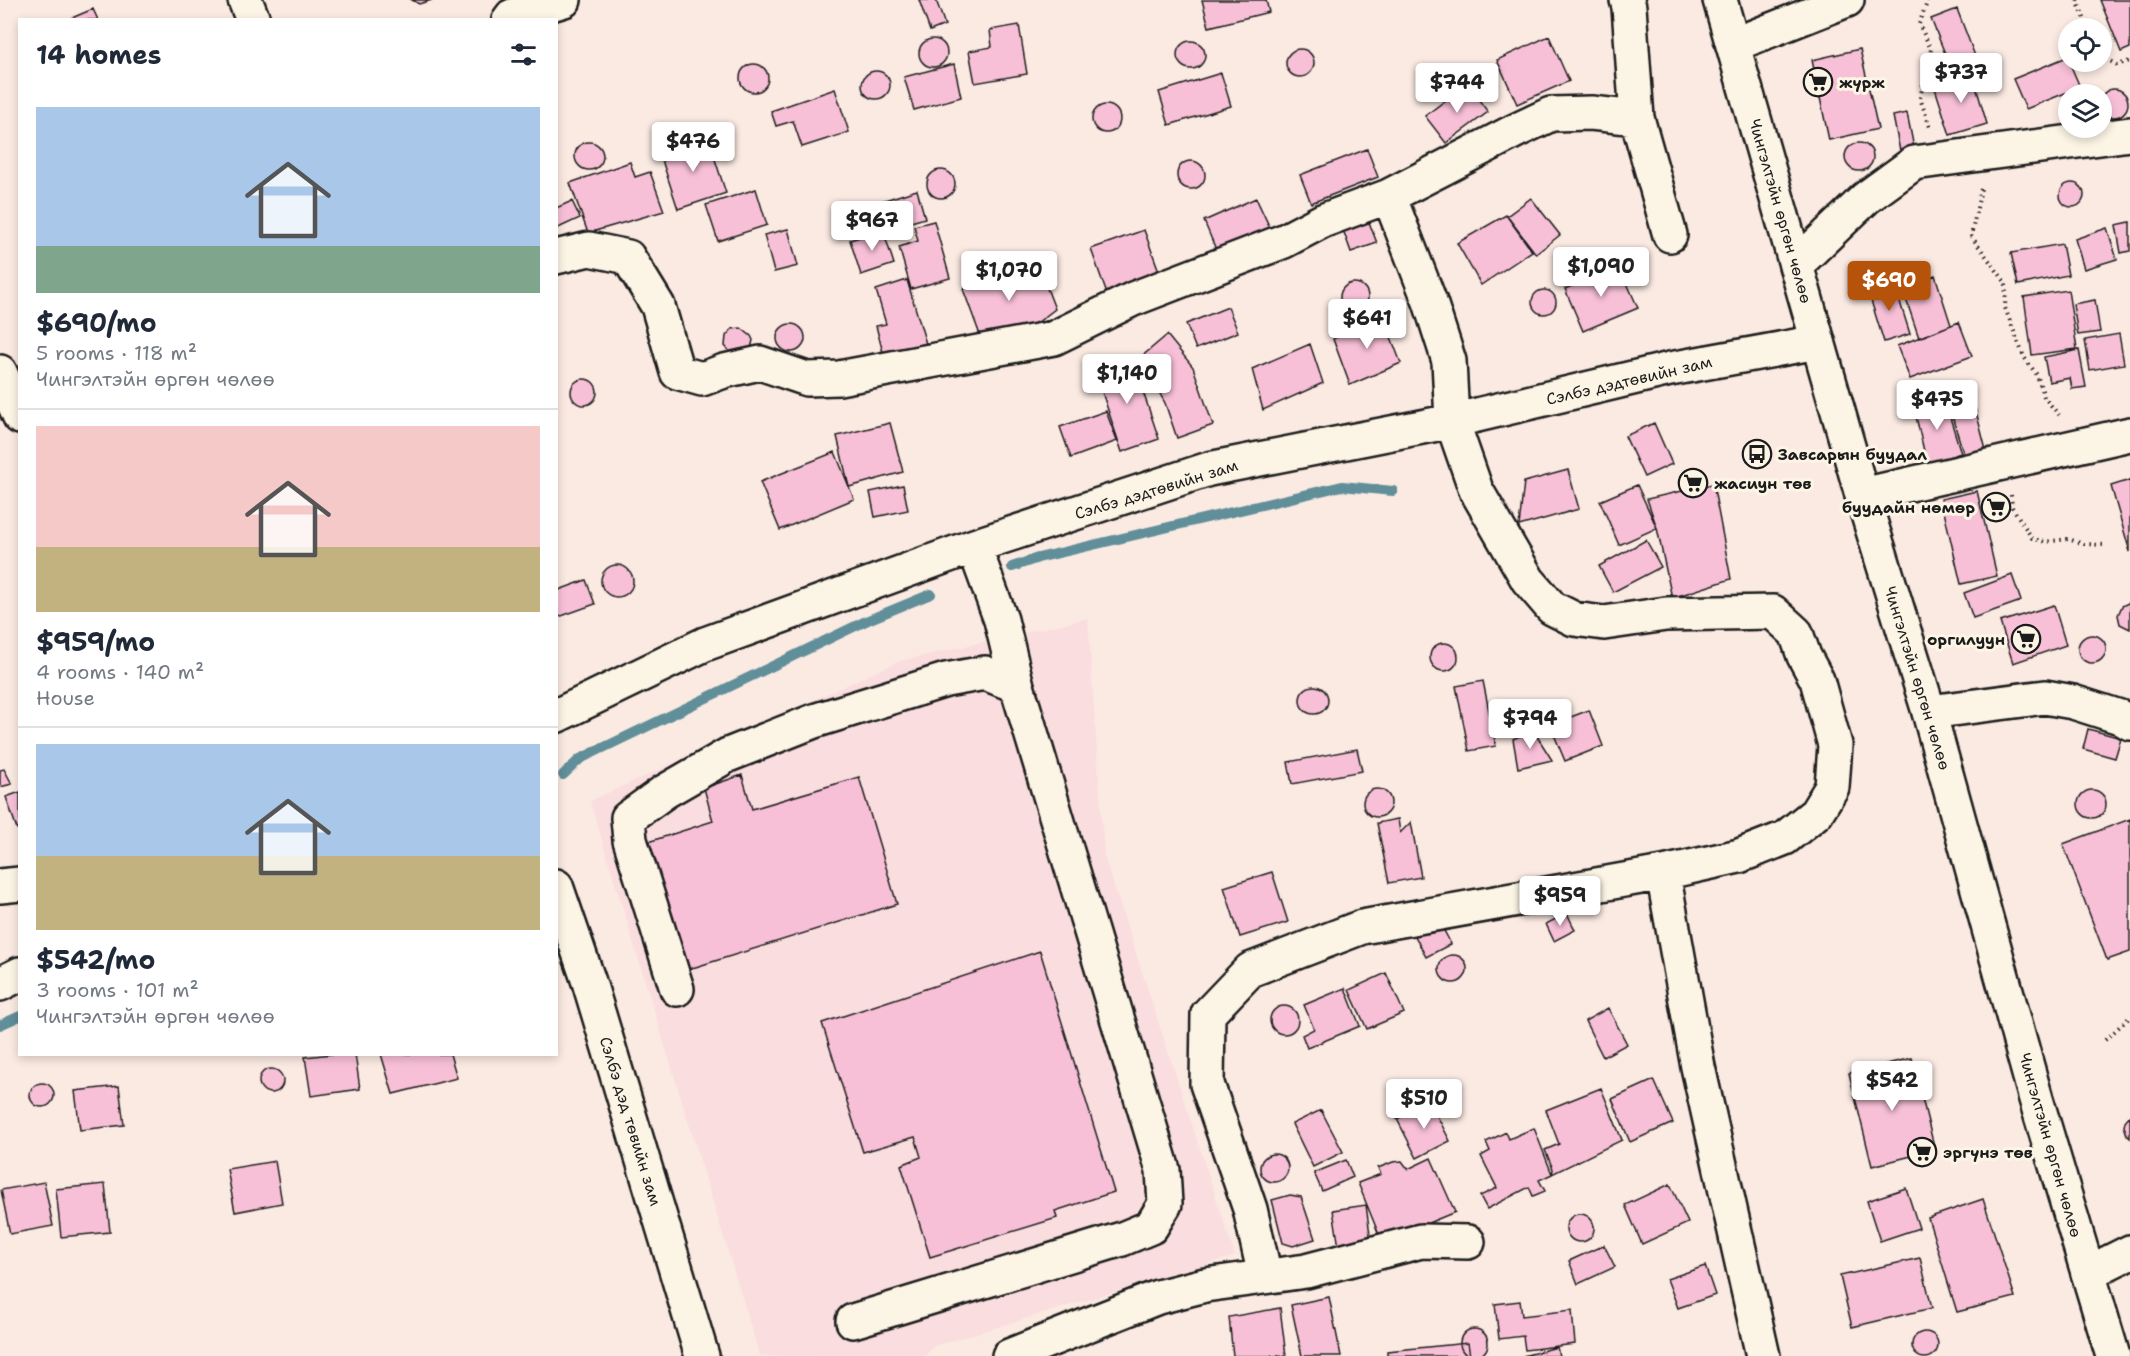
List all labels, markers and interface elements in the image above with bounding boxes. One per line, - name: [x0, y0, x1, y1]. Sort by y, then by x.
- map controls: [2058, 18, 2112, 138]
- button: locate: [2058, 18, 2112, 72]
- text: 14 homes: [36, 37, 162, 72]
- icon: filters: [507, 38, 540, 71]
- pin: $737: [1925, 53, 1997, 104]
- text: $737: [1934, 59, 1988, 85]
- pin: $744: [1421, 63, 1493, 114]
- supermarket icon: жүрж: [1802, 66, 1834, 98]
- text: $744: [1429, 69, 1485, 95]
- place label: жүрж: [1839, 72, 1885, 93]
- button: layers: [2058, 84, 2112, 138]
- street label: Чингэлтэйн өргөн чөлөө: [1744, 116, 1817, 306]
- pin: $476: [657, 122, 729, 173]
- text: $476: [666, 128, 720, 154]
- icon: home: [234, 146, 342, 254]
- pin: $967: [836, 201, 908, 252]
- text: $967: [845, 207, 899, 233]
- pin: $1,090: [1552, 247, 1650, 298]
- pin: $1,070: [960, 251, 1058, 302]
- text: $1,090: [1567, 253, 1635, 279]
- text: $1,070: [975, 257, 1043, 283]
- pin: $690: [1853, 261, 1925, 312]
- text: $690: [1862, 267, 1916, 293]
- pin: $641: [1331, 299, 1403, 350]
- text: $690/mo: [36, 305, 157, 340]
- text: $641: [1342, 305, 1392, 331]
- text: 5 rooms · 118 m²: [36, 340, 197, 366]
- street label: Сэлбэ дэдтөвийн зам: [1544, 351, 1714, 410]
- pin: $1,140: [1078, 354, 1176, 405]
- text: $1,140: [1096, 360, 1158, 386]
- text: Чингэлтэйн өргөн чөлөө: [36, 366, 275, 392]
- pin: $475: [1901, 380, 1973, 431]
- text: $475: [1911, 386, 1963, 412]
- bus stop icon: Завсарын буудал: [1741, 438, 1773, 470]
- place label: Завсарын буудал: [1778, 444, 1927, 465]
- street label: Сэлбэ дэдтөвийн зам: [1072, 455, 1240, 524]
- icon: home: [234, 465, 342, 573]
- supermarket icon: жасиун төв: [1677, 467, 1709, 499]
- place label: жасиун төв: [1714, 473, 1812, 494]
- supermarket icon: буудайн нөмөр: [1980, 491, 2012, 523]
- place label: буудайн нөмөр: [1842, 497, 1975, 518]
- street label: Чингэлтэйн өргөн чөлөө: [1880, 584, 1956, 773]
- supermarket icon: оргилуун: [2010, 623, 2042, 655]
- text: $959/mo: [36, 624, 155, 659]
- place label: оргилуун: [1927, 629, 2005, 650]
- text: 4 rooms · 140 m²: [36, 659, 204, 685]
- text: House: [36, 685, 95, 711]
- pin: $794: [1494, 699, 1566, 750]
- text: $794: [1503, 705, 1558, 731]
- icon: home: [234, 783, 342, 891]
- pin: $959: [1524, 876, 1596, 927]
- text: $959: [1533, 882, 1587, 908]
- text: $542/mo: [36, 942, 155, 977]
- text: 3 rooms · 101 m²: [36, 977, 199, 1003]
- text: Чингэлтэйн өргөн чөлөө: [36, 1003, 275, 1029]
- street label: Сэлбэ дэд төвийн зам: [595, 1034, 666, 1208]
- street label: Чингэлтэйн өргөн чөлөө: [2014, 1050, 2087, 1240]
- pin: $542: [1856, 1061, 1928, 1112]
- text: $542: [1865, 1067, 1919, 1093]
- pin: $510: [1388, 1079, 1460, 1130]
- text: $510: [1400, 1085, 1448, 1111]
- supermarket icon: эргүнэ төв: [1906, 1136, 1938, 1168]
- place label: эргүнэ төв: [1943, 1142, 2033, 1163]

